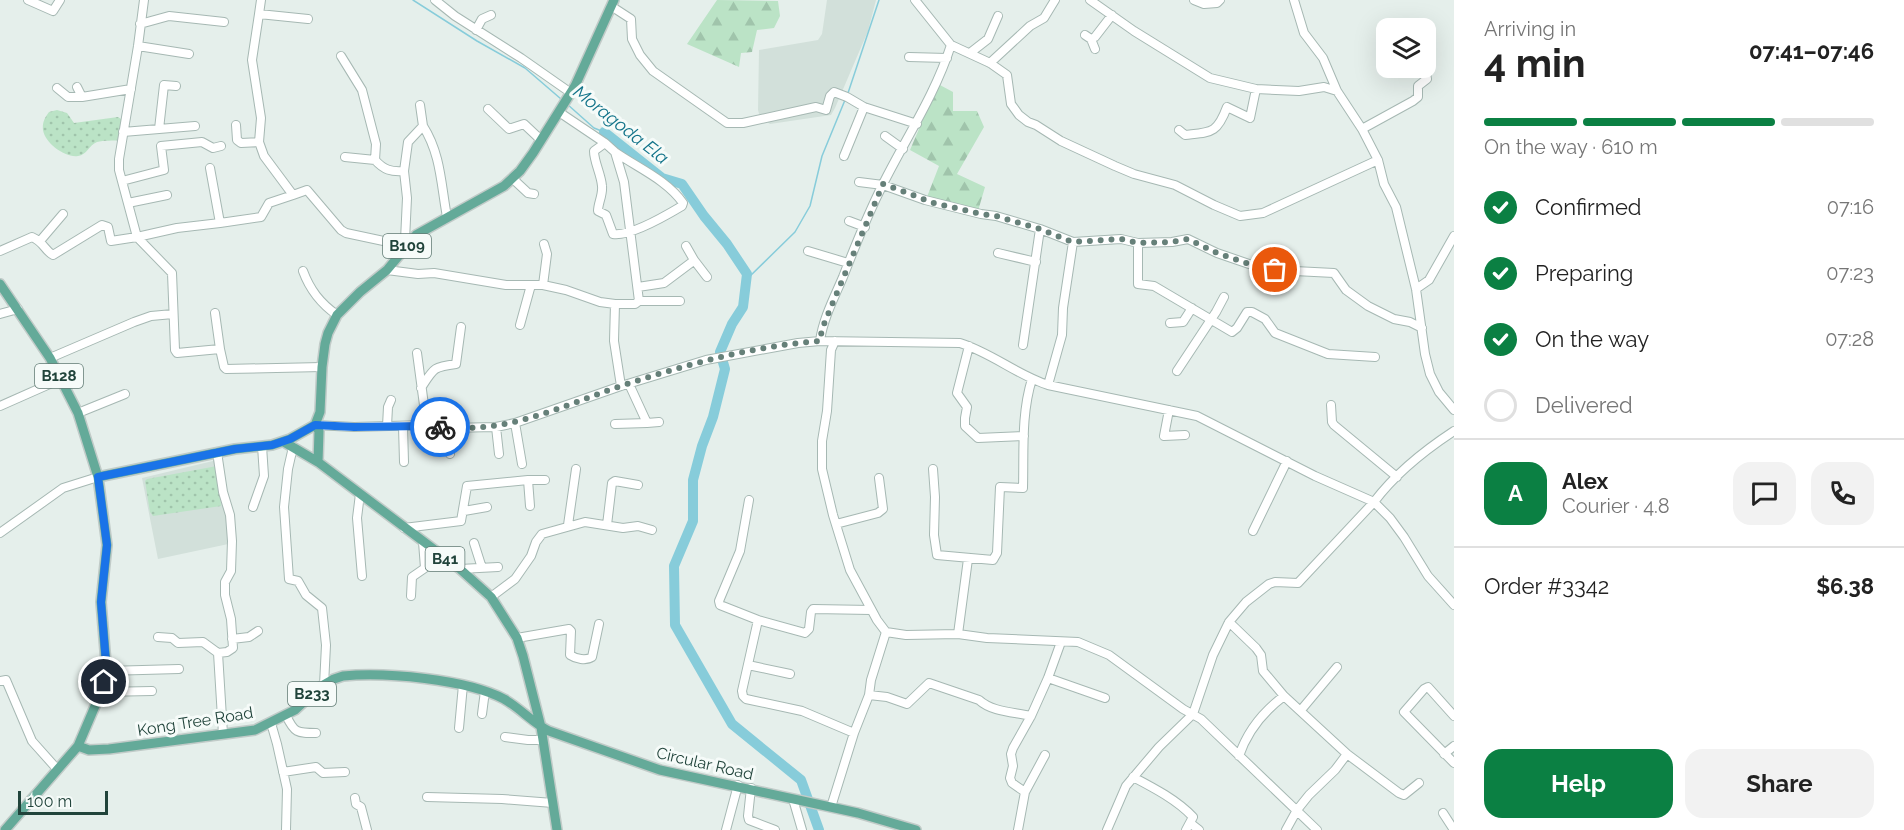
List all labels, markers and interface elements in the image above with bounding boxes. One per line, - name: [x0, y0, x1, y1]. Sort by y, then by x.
- text: Arriving in: [1484, 17, 1576, 41]
- map controls: [1376, 18, 1436, 78]
- button: layers: [1376, 18, 1436, 78]
- text: 07:41–07:46: [1749, 38, 1874, 64]
- text: 4 min: [1484, 40, 1585, 86]
- water label: Moragoda Ela: [570, 81, 673, 168]
- text: On the way · 610 m: [1484, 135, 1658, 159]
- icon: check: [1484, 191, 1517, 224]
- text: Confirmed: [1535, 194, 1642, 220]
- text: 07:16: [1827, 195, 1874, 219]
- road number: B109: [383, 234, 431, 258]
- pin: [1249, 244, 1300, 295]
- icon: bag: [1258, 253, 1291, 286]
- icon: check: [1484, 257, 1517, 290]
- text: Preparing: [1535, 260, 1633, 286]
- text: 07:23: [1826, 261, 1874, 285]
- icon: check: [1484, 323, 1517, 356]
- text: On the way: [1535, 326, 1649, 352]
- text: 07:28: [1825, 327, 1874, 351]
- road number: B128: [35, 364, 83, 388]
- text: Delivered: [1535, 392, 1633, 418]
- courier: [410, 397, 470, 457]
- icon: bike: [424, 411, 457, 444]
- button: chat: [1733, 462, 1796, 525]
- button: phone: [1811, 462, 1874, 525]
- text: Alex: [1562, 468, 1608, 494]
- text: A: [1508, 480, 1523, 506]
- text: Courier · 4.8: [1562, 494, 1670, 518]
- road number: B41: [426, 547, 464, 571]
- text: Order #3342: [1484, 573, 1609, 599]
- text: $6.38: [1816, 573, 1874, 599]
- pin: [78, 656, 129, 707]
- icon: home: [87, 665, 120, 698]
- road number: B233: [288, 682, 336, 706]
- street label: Kong Tree Road: [136, 703, 254, 740]
- street label: Circular Road: [655, 743, 755, 784]
- button: Help: [1484, 749, 1673, 818]
- button: Share: [1685, 749, 1874, 818]
- scale bar: [18, 788, 108, 816]
- text: 100 m: [27, 792, 72, 811]

